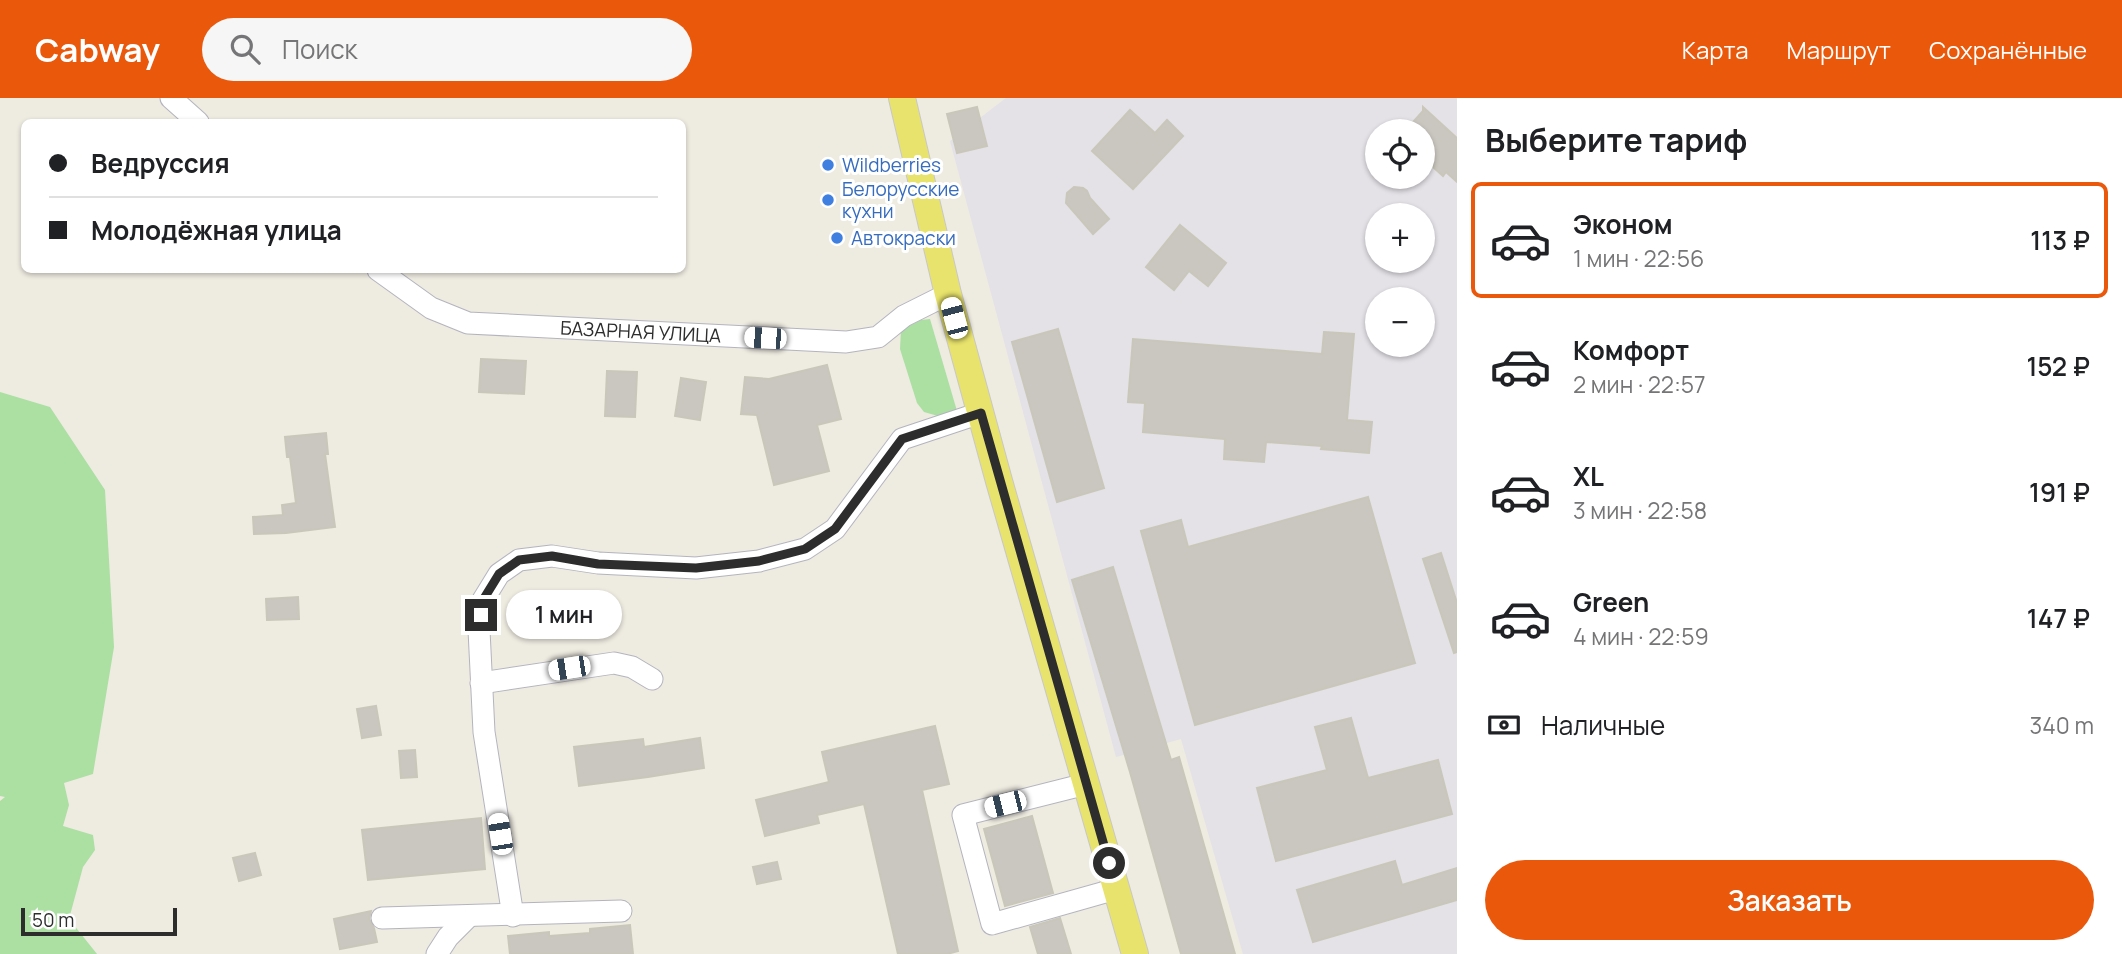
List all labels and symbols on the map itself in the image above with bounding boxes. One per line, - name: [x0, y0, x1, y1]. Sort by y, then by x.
- place label: Wildberries: [842, 152, 941, 178]
- marker: Wildberries: [820, 157, 836, 173]
- place label: Белорусские кухни: [842, 176, 959, 224]
- marker: Белорусские кухни: [820, 192, 836, 208]
- place label: Автокраски: [851, 225, 956, 251]
- marker: Автокраски: [829, 230, 845, 246]
- car: [939, 295, 970, 341]
- street label: БАЗАРНАЯ УЛИЦА: [560, 315, 722, 349]
- car: [744, 326, 787, 350]
- callout: 1 мин: [505, 590, 621, 640]
- route end: [465, 599, 497, 631]
- car: [547, 654, 592, 682]
- car: [983, 789, 1028, 819]
- car: [487, 812, 514, 856]
- route start: [1093, 847, 1125, 879]
- scale bar: [21, 905, 177, 937]

